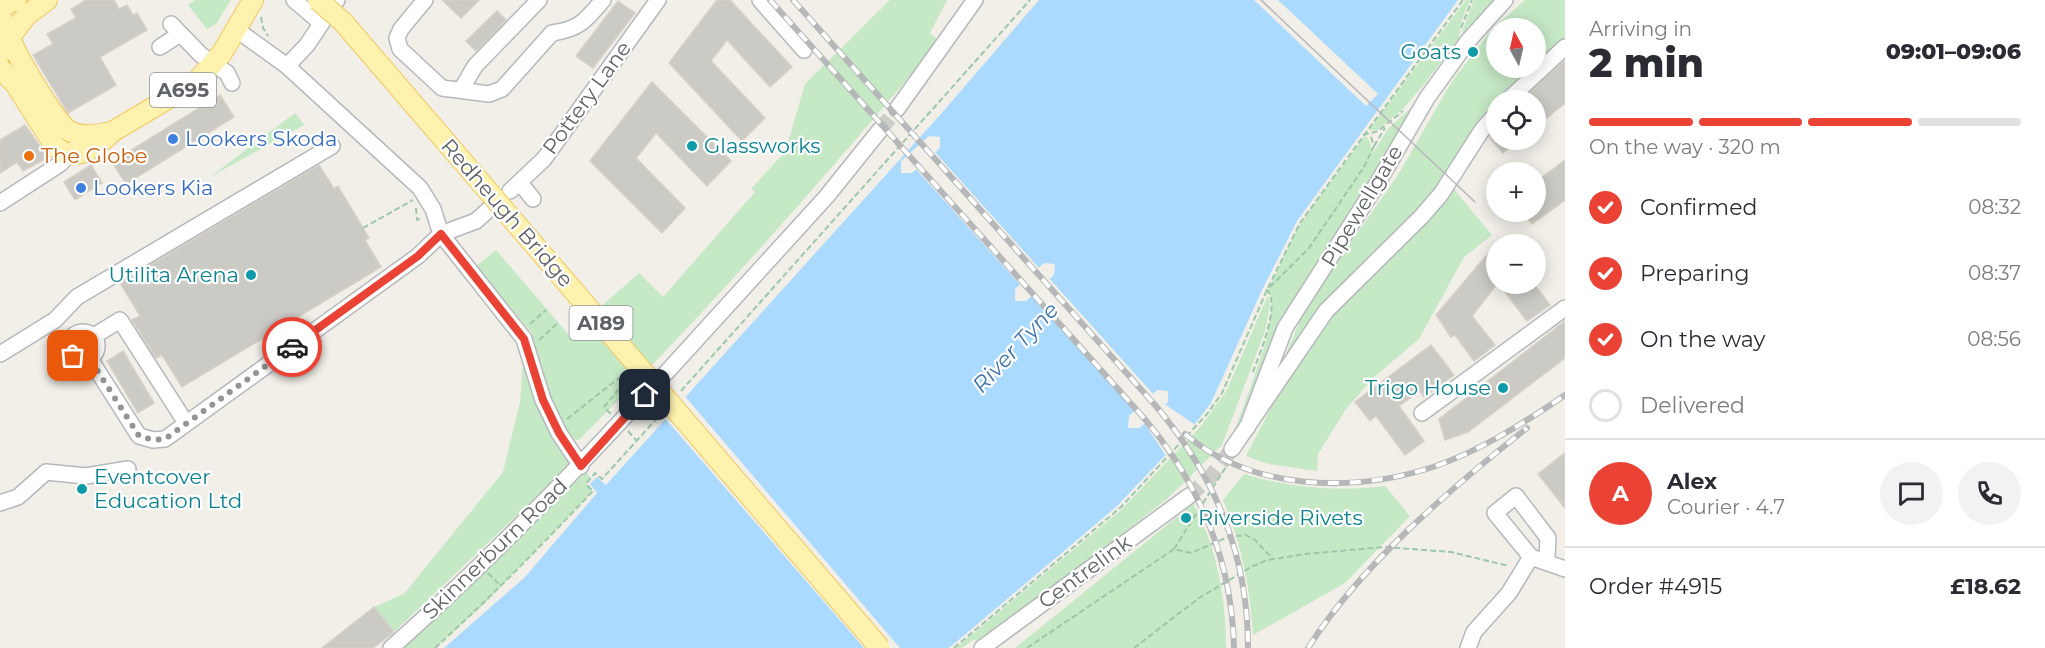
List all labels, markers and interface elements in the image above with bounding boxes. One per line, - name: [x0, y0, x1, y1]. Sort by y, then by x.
- text: Arriving in: [1589, 17, 1692, 41]
- north arrow: [1486, 18, 1546, 78]
- map controls: [1486, 18, 1546, 294]
- street label: Pottery Lane: [537, 36, 636, 159]
- text: 09:01–09:06: [1886, 38, 2021, 65]
- place label: Goats: [1401, 39, 1461, 64]
- text: 2 min: [1589, 39, 1704, 87]
- marker: Goats: [1466, 45, 1480, 59]
- road number: A695: [150, 73, 216, 107]
- button: locate: [1486, 90, 1546, 150]
- place label: Lookers Skoda: [185, 126, 337, 151]
- marker: Lookers Skoda: [166, 132, 180, 146]
- street label: Redheugh Bridge: [436, 133, 579, 292]
- place label: Glassworks: [704, 133, 821, 158]
- text: On the way · 320 m: [1589, 135, 1781, 159]
- marker: Glassworks: [685, 139, 699, 153]
- street label: Pipewellgate: [1316, 141, 1408, 271]
- place label: The Globe: [41, 143, 147, 168]
- marker: The Globe: [22, 149, 36, 163]
- button: +: [1486, 162, 1546, 222]
- place label: Lookers Kia: [93, 175, 213, 200]
- marker: Lookers Kia: [74, 181, 88, 195]
- icon: check: [1589, 191, 1622, 224]
- text: Confirmed: [1640, 194, 1757, 221]
- text: 08:32: [1968, 195, 2021, 219]
- button: −: [1486, 234, 1546, 294]
- icon: check: [1589, 257, 1622, 290]
- text: Preparing: [1640, 260, 1749, 287]
- text: 08:37: [1968, 261, 2021, 285]
- place label: Utilita Arena: [109, 262, 239, 287]
- marker: Utilita Arena: [244, 268, 258, 282]
- water label: River Tyne: [967, 296, 1064, 398]
- road number: A189: [570, 306, 632, 340]
- courier: [262, 317, 322, 377]
- icon: check: [1589, 323, 1622, 356]
- text: On the way: [1640, 326, 1765, 353]
- text: 08:56: [1967, 327, 2021, 351]
- pin: [47, 330, 98, 381]
- icon: car: [276, 331, 309, 364]
- icon: bag: [56, 339, 89, 372]
- pin: [619, 369, 670, 420]
- place label: Trigo House: [1365, 375, 1491, 400]
- icon: home: [628, 378, 661, 411]
- marker: Trigo House: [1496, 381, 1510, 395]
- text: Delivered: [1640, 392, 1745, 419]
- button: chat: [1880, 462, 1943, 525]
- button: phone: [1958, 462, 2021, 525]
- place label: Eventcover Education Ltd: [94, 464, 242, 513]
- text: Alex: [1667, 468, 1717, 495]
- street label: Skinnerburn Road: [417, 473, 572, 624]
- text: A: [1612, 480, 1629, 507]
- marker: Eventcover Education Ltd: [75, 482, 89, 496]
- text: Courier · 4.7: [1667, 495, 1785, 519]
- place label: Riverside Rivets: [1198, 505, 1363, 530]
- marker: Riverside Rivets: [1179, 511, 1193, 525]
- street label: Centrelink: [1033, 529, 1136, 614]
- text: Order #4915: [1589, 573, 1722, 600]
- text: £18.62: [1950, 573, 2021, 600]

